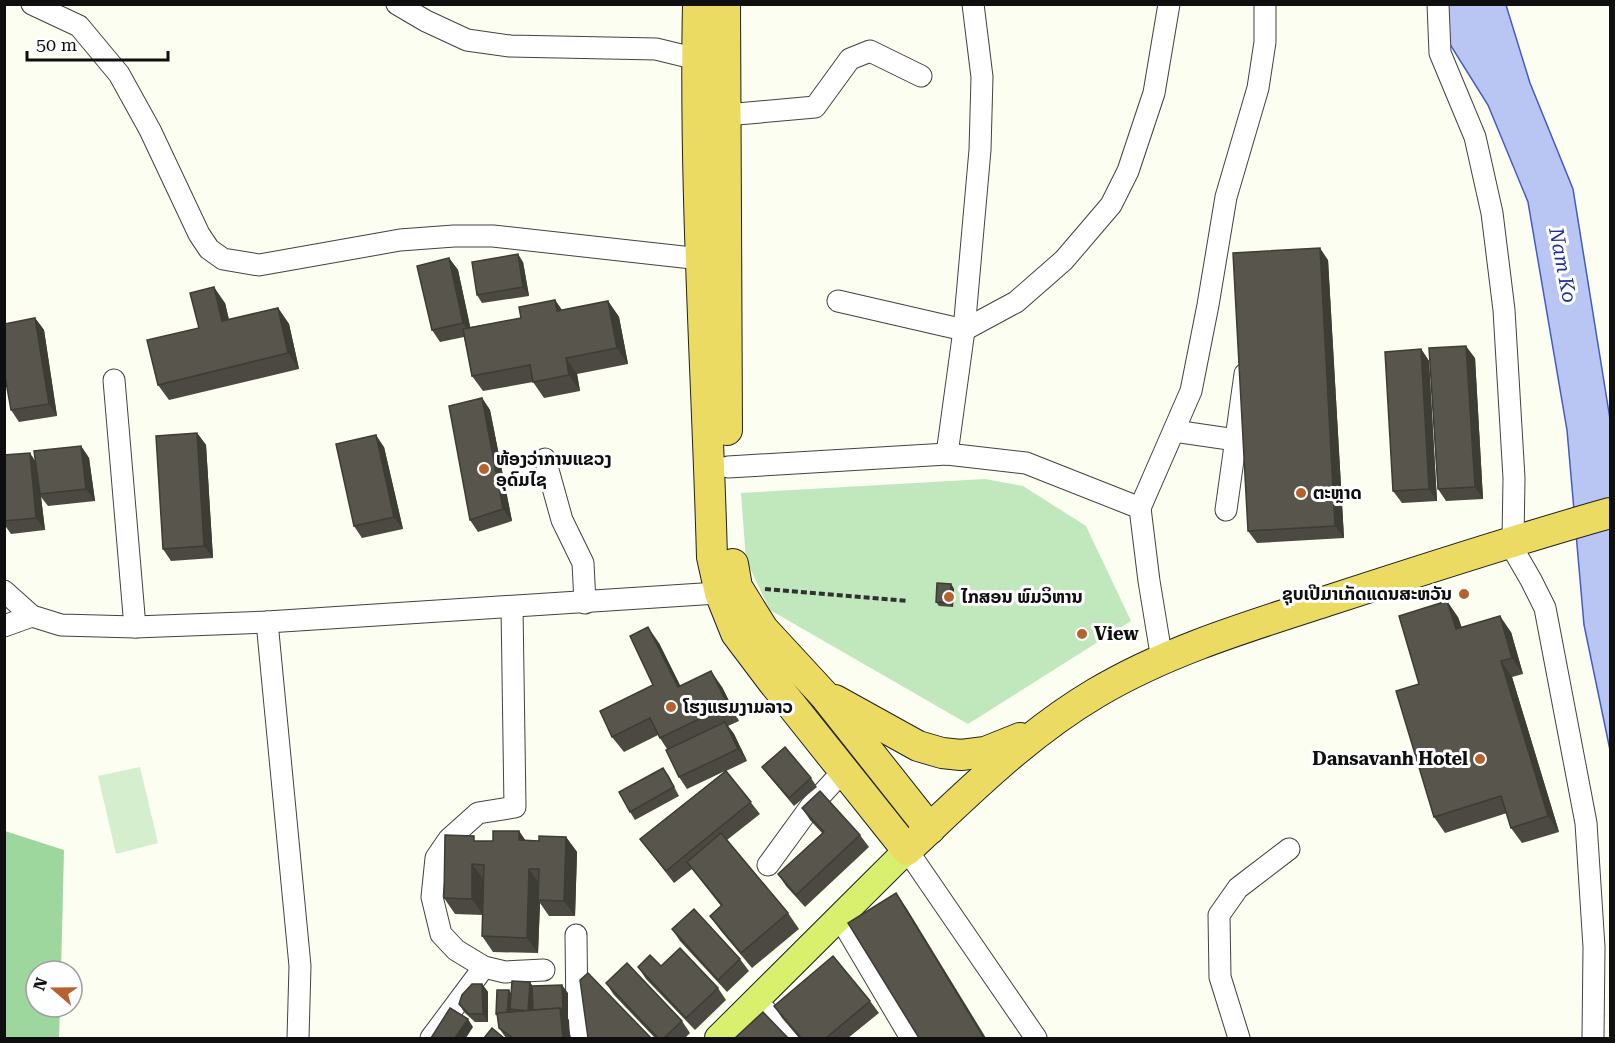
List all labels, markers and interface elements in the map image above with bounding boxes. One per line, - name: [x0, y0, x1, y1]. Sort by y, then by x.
- scale bar: [27, 24, 168, 62]
- text: 50 m: [36, 34, 77, 55]
- water label: Nam Ko: [1544, 224, 1582, 305]
- place label: ຫ້ອງວ່າການແຂວງ ອຸດົມໄຊ: [496, 448, 612, 491]
- marker: ຫ້ອງວ່າການແຂວງ ອຸດົມໄຊ: [477, 462, 491, 476]
- place label: ຕະຫຼາດ: [1313, 482, 1362, 504]
- marker: ຕະຫຼາດ: [1294, 486, 1308, 500]
- place label: ຊຸບເປີມາເກັດແດນສະຫວັນ: [1282, 583, 1452, 606]
- place label: ໄກສອນ ພົມວິຫານ: [960, 586, 1083, 607]
- marker: ຊຸບເປີມາເກັດແດນສະຫວັນ: [1457, 587, 1471, 601]
- marker: ໄກສອນ ພົມວິຫານ: [942, 590, 956, 604]
- place label: View: [1094, 623, 1139, 644]
- marker: View: [1075, 627, 1089, 641]
- place label: ໂຮງແຮມງາມລາວ: [682, 696, 793, 717]
- marker: ໂຮງແຮມງາມລາວ: [664, 700, 678, 714]
- place label: Dansavanh Hotel: [1312, 748, 1468, 769]
- marker: Dansavanh Hotel: [1473, 752, 1487, 766]
- north arrow: [24, 959, 84, 1019]
- text: N: [29, 975, 51, 993]

